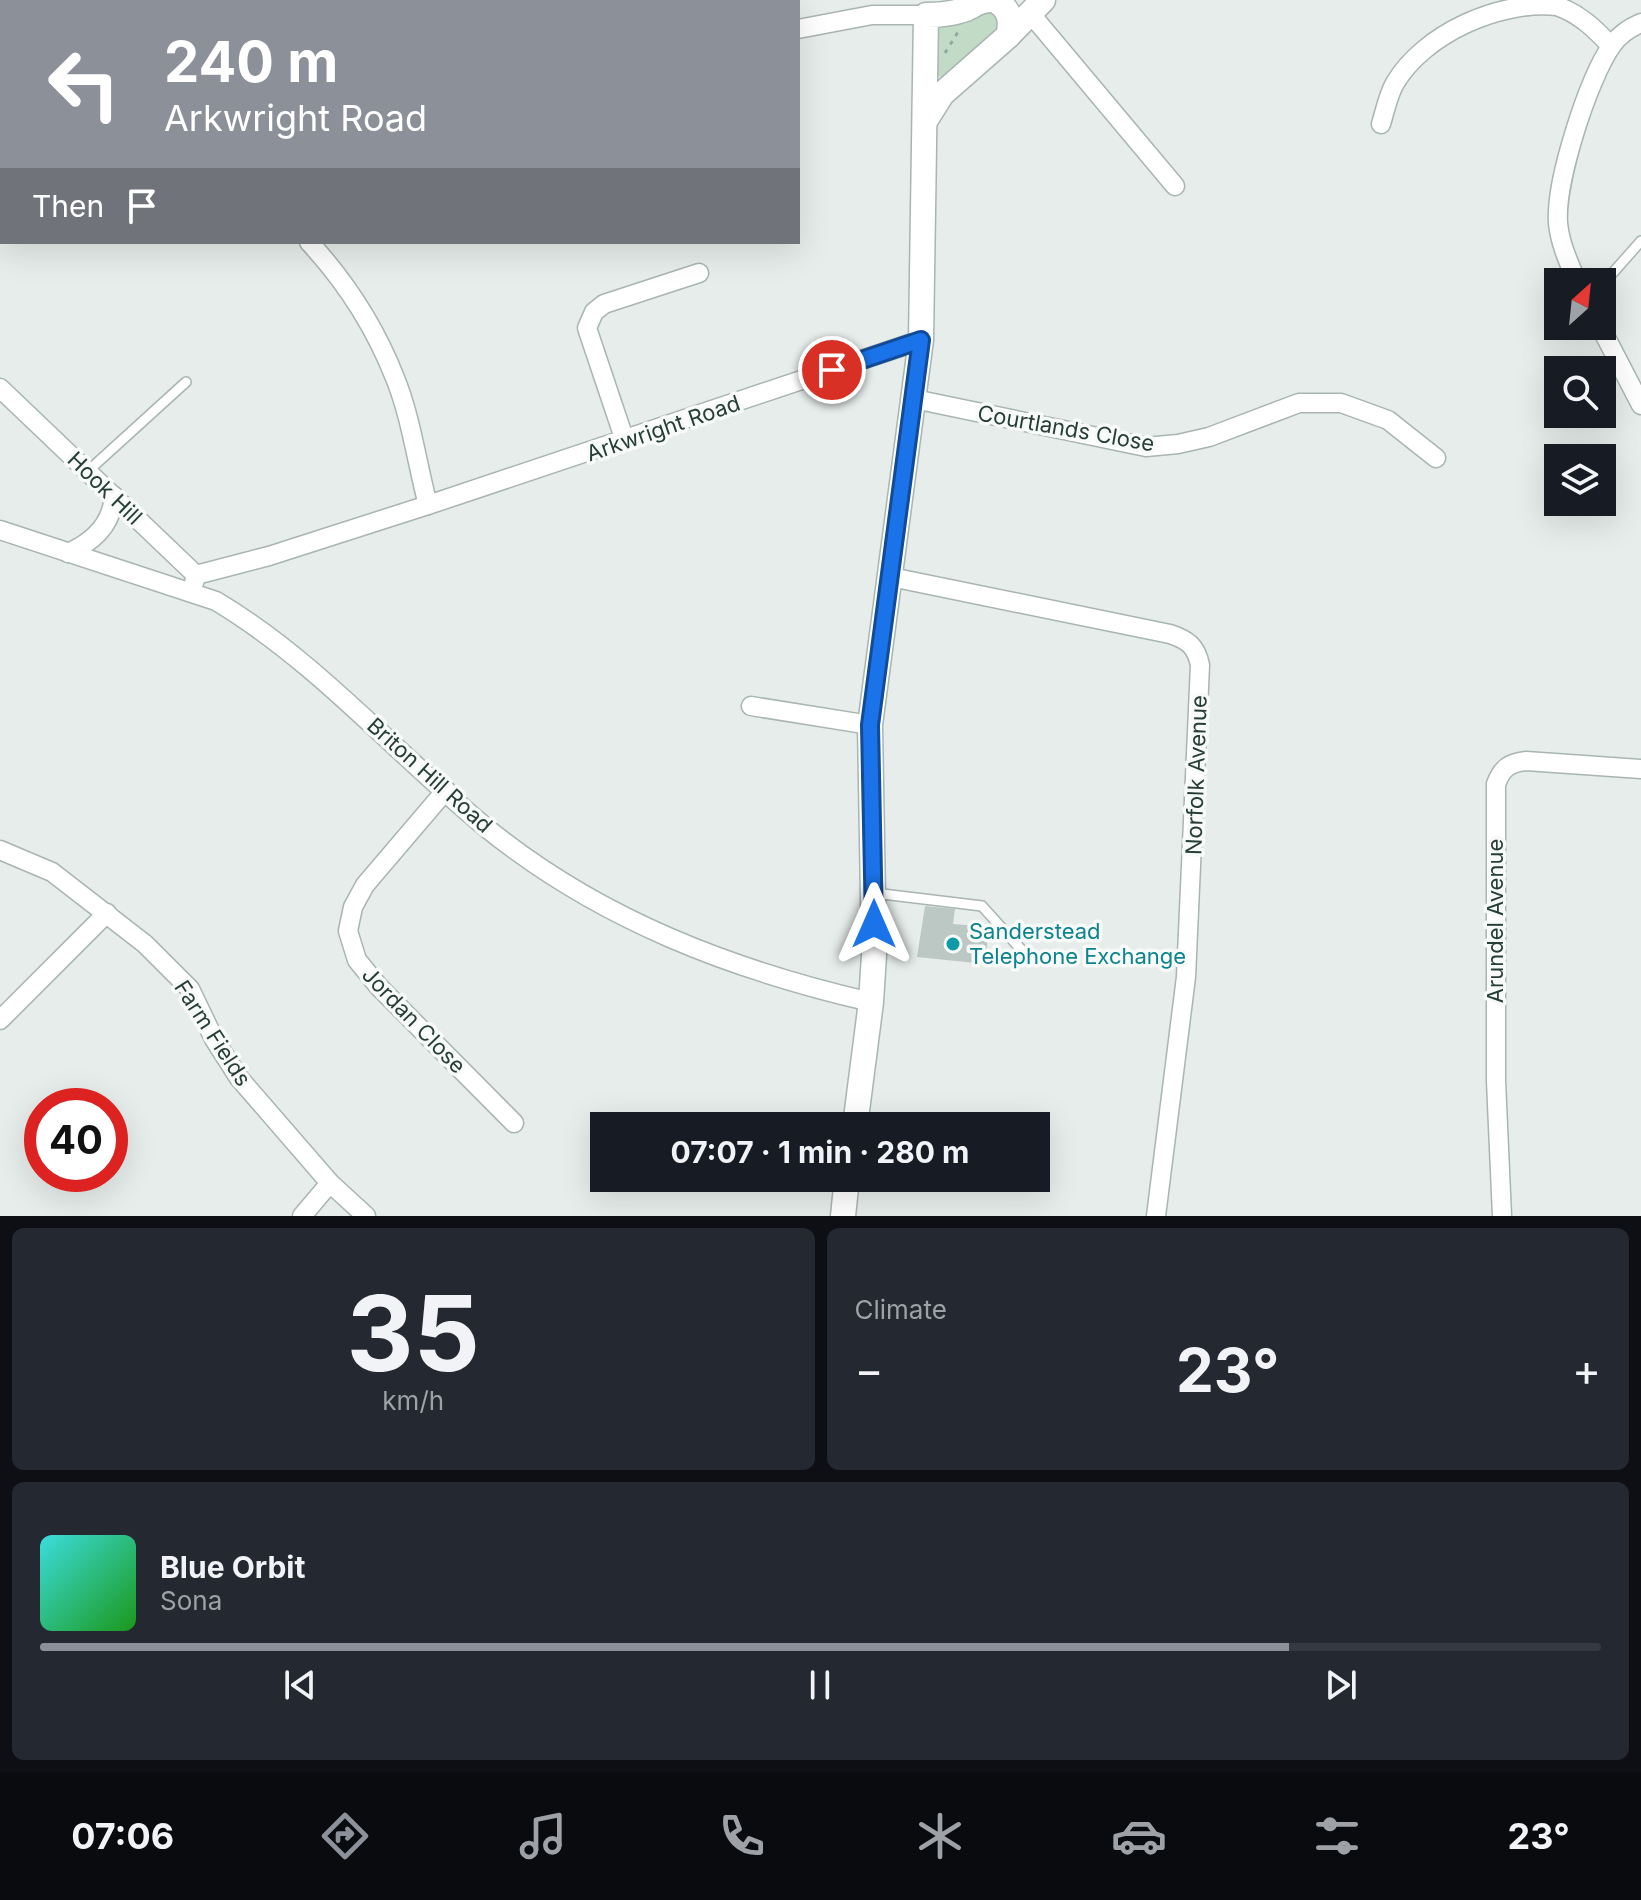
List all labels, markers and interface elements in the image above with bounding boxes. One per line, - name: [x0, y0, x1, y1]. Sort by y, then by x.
- text: 240 m: [164, 28, 338, 96]
- icon: left: [32, 32, 136, 136]
- text: Arkwright Road: [164, 96, 427, 140]
- icon: arrive: [120, 184, 164, 228]
- text: Then: [32, 188, 104, 224]
- north arrow: [1544, 268, 1616, 340]
- map controls: [1544, 268, 1616, 516]
- pin: [798, 336, 866, 404]
- icon: arrive: [810, 348, 854, 392]
- button: search: [1544, 356, 1616, 428]
- street label: Arkwright Road: [583, 390, 743, 466]
- street label: Courtlands Close: [976, 400, 1156, 456]
- button: layers: [1544, 444, 1616, 516]
- street label: Hook Hill: [62, 446, 148, 530]
- street label: Norfolk Avenue: [1180, 695, 1212, 855]
- street label: Briton Hill Road: [362, 712, 498, 838]
- street label: Arundel Avenue: [1482, 839, 1508, 1003]
- position arrow: [832, 882, 916, 966]
- place label: Sanderstead Telephone Exchange: [969, 918, 1186, 969]
- marker: Sanderstead Telephone Exchange: [944, 935, 962, 953]
- street label: Jordan Close: [357, 961, 471, 1079]
- street label: Farm Fields: [169, 975, 257, 1091]
- speed limit sign: 40: [24, 1088, 128, 1192]
- text: 07:07 · 1 min · 280 m: [670, 1134, 970, 1170]
- text: 35: [346, 1270, 480, 1396]
- text: Climate: [855, 1294, 947, 1325]
- text: 23°: [1176, 1334, 1280, 1406]
- text: −: [855, 1343, 884, 1397]
- text: +: [1572, 1343, 1601, 1397]
- text: km/h: [382, 1385, 444, 1416]
- text: Blue Orbit: [160, 1549, 305, 1585]
- text: Sona: [160, 1585, 222, 1616]
- icon: previous: [278, 1663, 322, 1707]
- icon: pause: [798, 1663, 842, 1707]
- icon: next: [1319, 1663, 1363, 1707]
- icon: directions: [317, 1808, 373, 1864]
- icon: music: [515, 1808, 571, 1864]
- icon: phone: [714, 1808, 770, 1864]
- icon: climate: [912, 1808, 968, 1864]
- icon: car: [1111, 1808, 1167, 1864]
- icon: filters: [1309, 1808, 1365, 1864]
- text: 07:06: [71, 1814, 174, 1858]
- text: 23°: [1508, 1814, 1570, 1858]

